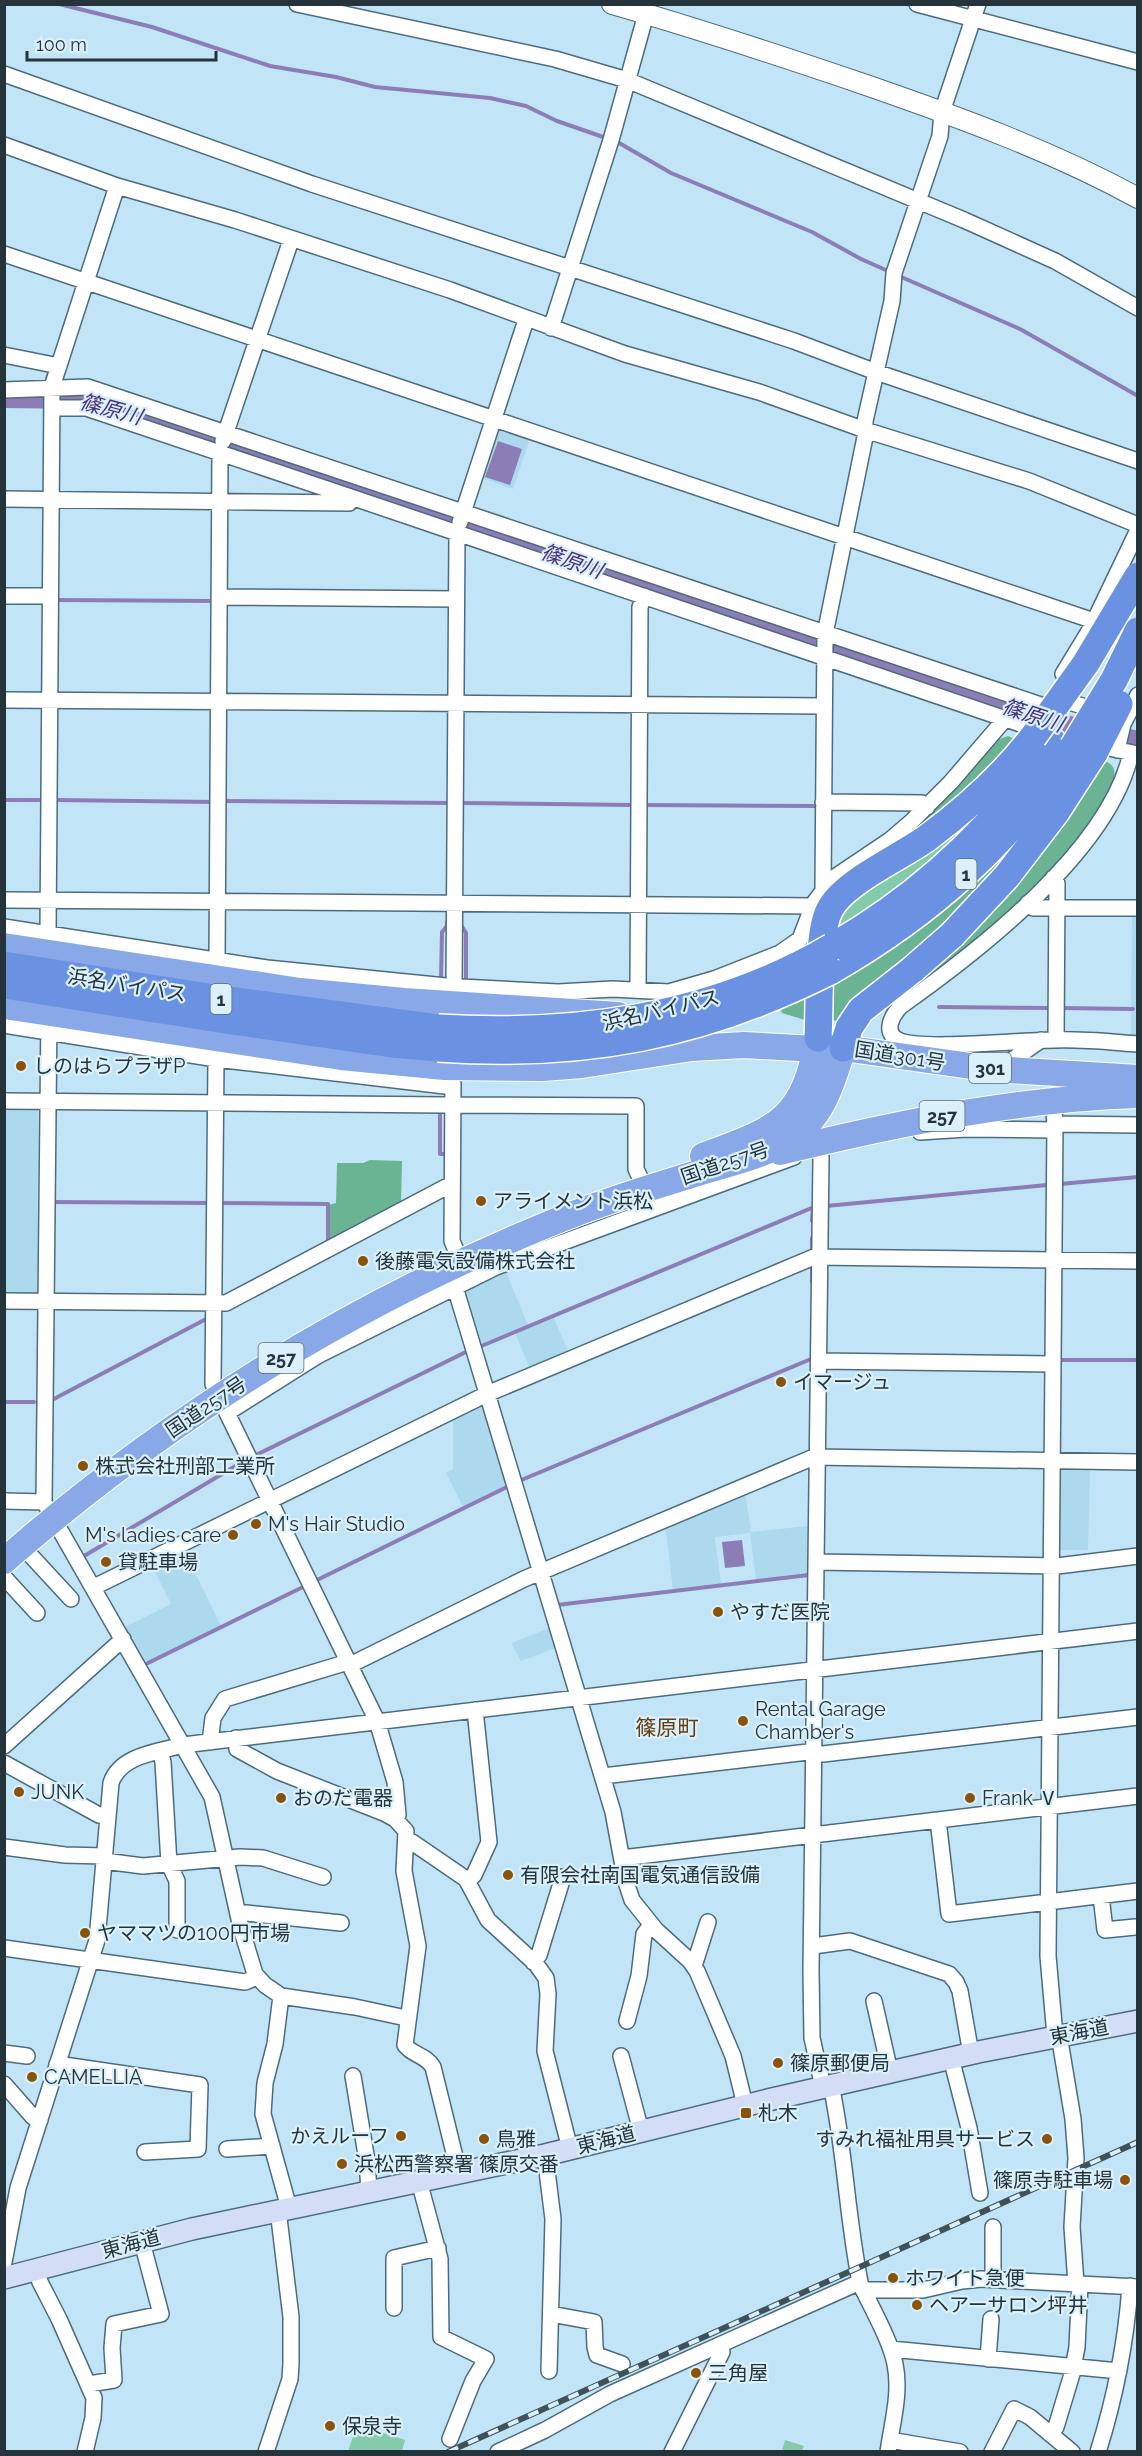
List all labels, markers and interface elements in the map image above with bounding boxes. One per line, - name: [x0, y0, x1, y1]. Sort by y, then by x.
- scale bar: [27, 24, 216, 62]
- text: 100 m: [36, 34, 87, 55]
- water label: 篠原川: [77, 389, 147, 430]
- water label: 篠原川: [538, 539, 608, 584]
- water label: 篠原川: [999, 693, 1069, 737]
- road number: 1: [956, 859, 976, 889]
- street label: 浜名バイパス: [66, 964, 188, 1006]
- road number: 1: [210, 984, 232, 1014]
- street label: 浜名バイパス: [600, 985, 722, 1035]
- street label: 国道301号: [853, 1037, 947, 1075]
- road number: 301: [969, 1053, 1011, 1083]
- place label: しのはらプラザP: [33, 1054, 185, 1078]
- marker: しのはらプラザP: [14, 1059, 28, 1073]
- road number: 257: [920, 1101, 964, 1131]
- street label: 国道257号: [678, 1137, 772, 1189]
- place label: アライメント浜松: [493, 1189, 653, 1213]
- marker: アライメント浜松: [474, 1194, 488, 1208]
- place label: 後藤電気設備株式会社: [375, 1249, 575, 1273]
- marker: 後藤電気設備株式会社: [356, 1254, 370, 1268]
- road number: 257: [258, 1343, 304, 1373]
- place label: イマージュ: [793, 1370, 891, 1394]
- street label: 国道257号: [161, 1371, 251, 1443]
- marker: イマージュ: [774, 1375, 788, 1389]
- place label: 株式会社刑部工業所: [95, 1454, 275, 1478]
- marker: 株式会社刑部工業所: [76, 1459, 90, 1473]
- place label: M's Hair Studio: [268, 1512, 405, 1536]
- marker: M's Hair Studio: [249, 1517, 263, 1531]
- place label: M's ladies care: [85, 1523, 221, 1547]
- marker: M's ladies care: [226, 1528, 240, 1542]
- place label: 貸駐車場: [118, 1550, 198, 1574]
- marker: 貸駐車場: [99, 1555, 113, 1569]
- place label: やすだ医院: [730, 1600, 830, 1624]
- marker: やすだ医院: [711, 1605, 725, 1619]
- place label: Rental Garage Chamber's: [755, 1697, 886, 1744]
- marker: Rental Garage Chamber's: [736, 1714, 750, 1728]
- district label: 篠原町: [636, 1715, 699, 1740]
- place label: JUNK: [31, 1780, 84, 1804]
- marker: JUNK: [12, 1785, 26, 1799]
- place label: おのだ電器: [293, 1786, 393, 1810]
- place label: Frank Ⅴ: [982, 1786, 1058, 1810]
- marker: おのだ電器: [274, 1791, 288, 1805]
- marker: Frank Ⅴ: [963, 1791, 977, 1805]
- place label: 有限会社南国電気通信設備: [520, 1863, 760, 1887]
- marker: 有限会社南国電気通信設備: [501, 1868, 515, 1882]
- place label: ヤママツの100円市場: [97, 1921, 290, 1945]
- marker: ヤママツの100円市場: [78, 1926, 92, 1940]
- street label: 東海道: [1047, 2014, 1111, 2050]
- place label: 篠原郵便局: [790, 2051, 890, 2075]
- marker: 篠原郵便局: [771, 2056, 785, 2070]
- place label: CAMELLIA: [44, 2065, 143, 2089]
- marker: CAMELLIA: [25, 2070, 39, 2084]
- place label: 札木: [758, 2101, 798, 2125]
- marker: 札木: [739, 2106, 753, 2120]
- street label: 東海道: [574, 2121, 638, 2159]
- place label: かえルーフ: [290, 2124, 389, 2148]
- place label: 鳥雅: [496, 2127, 536, 2151]
- place label: すみれ福祉用具サービス: [815, 2127, 1035, 2151]
- marker: かえルーフ: [394, 2129, 408, 2143]
- marker: 鳥雅: [477, 2132, 491, 2146]
- marker: すみれ福祉用具サービス: [1040, 2132, 1054, 2146]
- place label: 浜松西警察署 篠原交番: [354, 2152, 559, 2176]
- marker: 浜松西警察署 篠原交番: [335, 2157, 349, 2171]
- place label: 篠原寺駐車場: [993, 2168, 1113, 2192]
- marker: 篠原寺駐車場: [1118, 2173, 1132, 2187]
- street label: 東海道: [99, 2225, 163, 2263]
- place label: ホワイト急便: [905, 2266, 1025, 2290]
- marker: ホワイト急便: [886, 2271, 900, 2285]
- place label: ヘアーサロン坪井: [929, 2293, 1087, 2317]
- marker: ヘアーサロン坪井: [910, 2298, 924, 2312]
- place label: 三角屋: [708, 2361, 768, 2385]
- marker: 三角屋: [689, 2366, 703, 2380]
- place label: 保泉寺: [342, 2414, 402, 2438]
- marker: 保泉寺: [323, 2419, 337, 2433]

